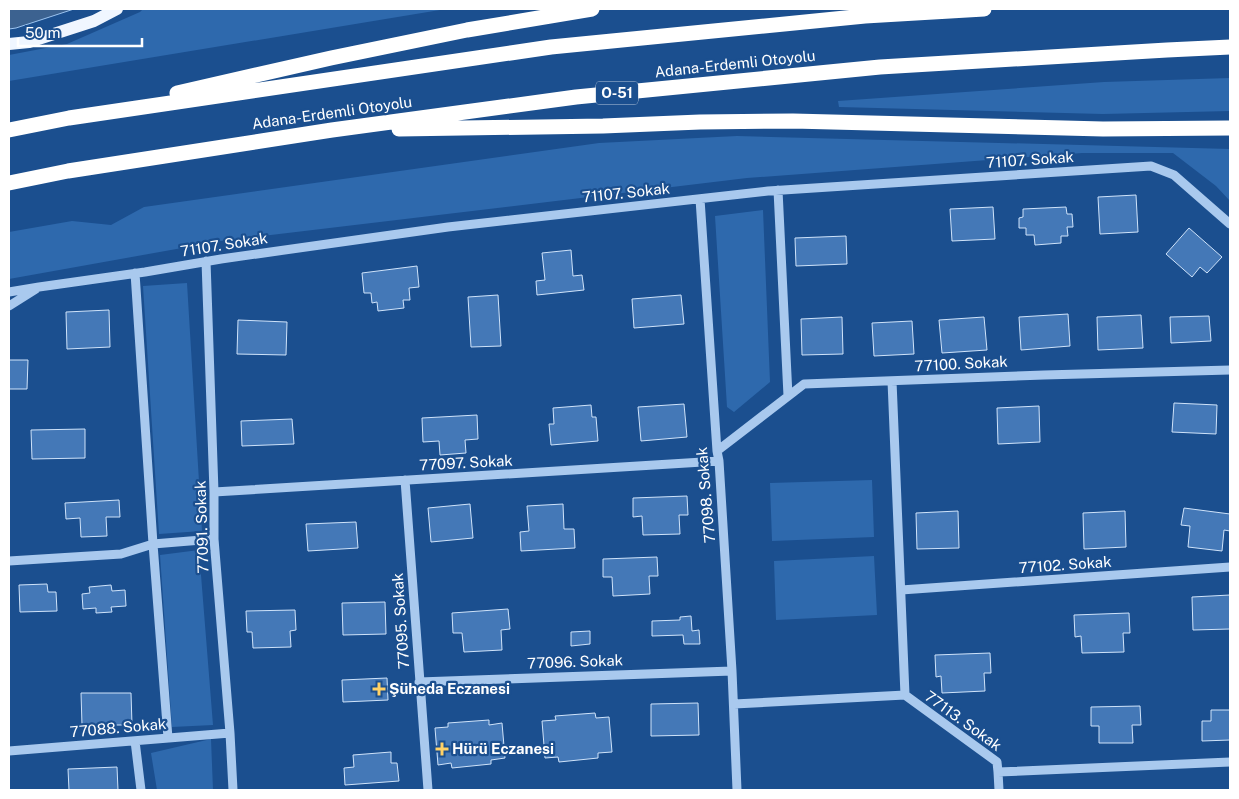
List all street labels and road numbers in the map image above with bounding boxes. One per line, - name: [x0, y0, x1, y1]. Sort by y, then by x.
- street label: Adana-Erdemli Otoyolu: [654, 47, 816, 80]
- road number: O-51: [596, 82, 638, 105]
- street label: Adana-Erdemli Otoyolu: [251, 93, 413, 132]
- street label: 71107. Sokak: [985, 148, 1074, 171]
- street label: 71107. Sokak: [581, 179, 671, 206]
- street label: 71107. Sokak: [179, 229, 269, 260]
- street label: 77100. Sokak: [914, 353, 1008, 374]
- street label: 77098. Sokak: [693, 446, 718, 544]
- street label: 77097. Sokak: [419, 452, 513, 473]
- street label: 77091. Sokak: [191, 480, 212, 574]
- street label: 77102. Sokak: [1018, 553, 1112, 576]
- street label: 77095. Sokak: [389, 572, 412, 670]
- street label: 77096. Sokak: [527, 651, 623, 672]
- street label: 77113. Sokak: [922, 687, 1005, 754]
- street label: 77088. Sokak: [69, 715, 167, 740]

